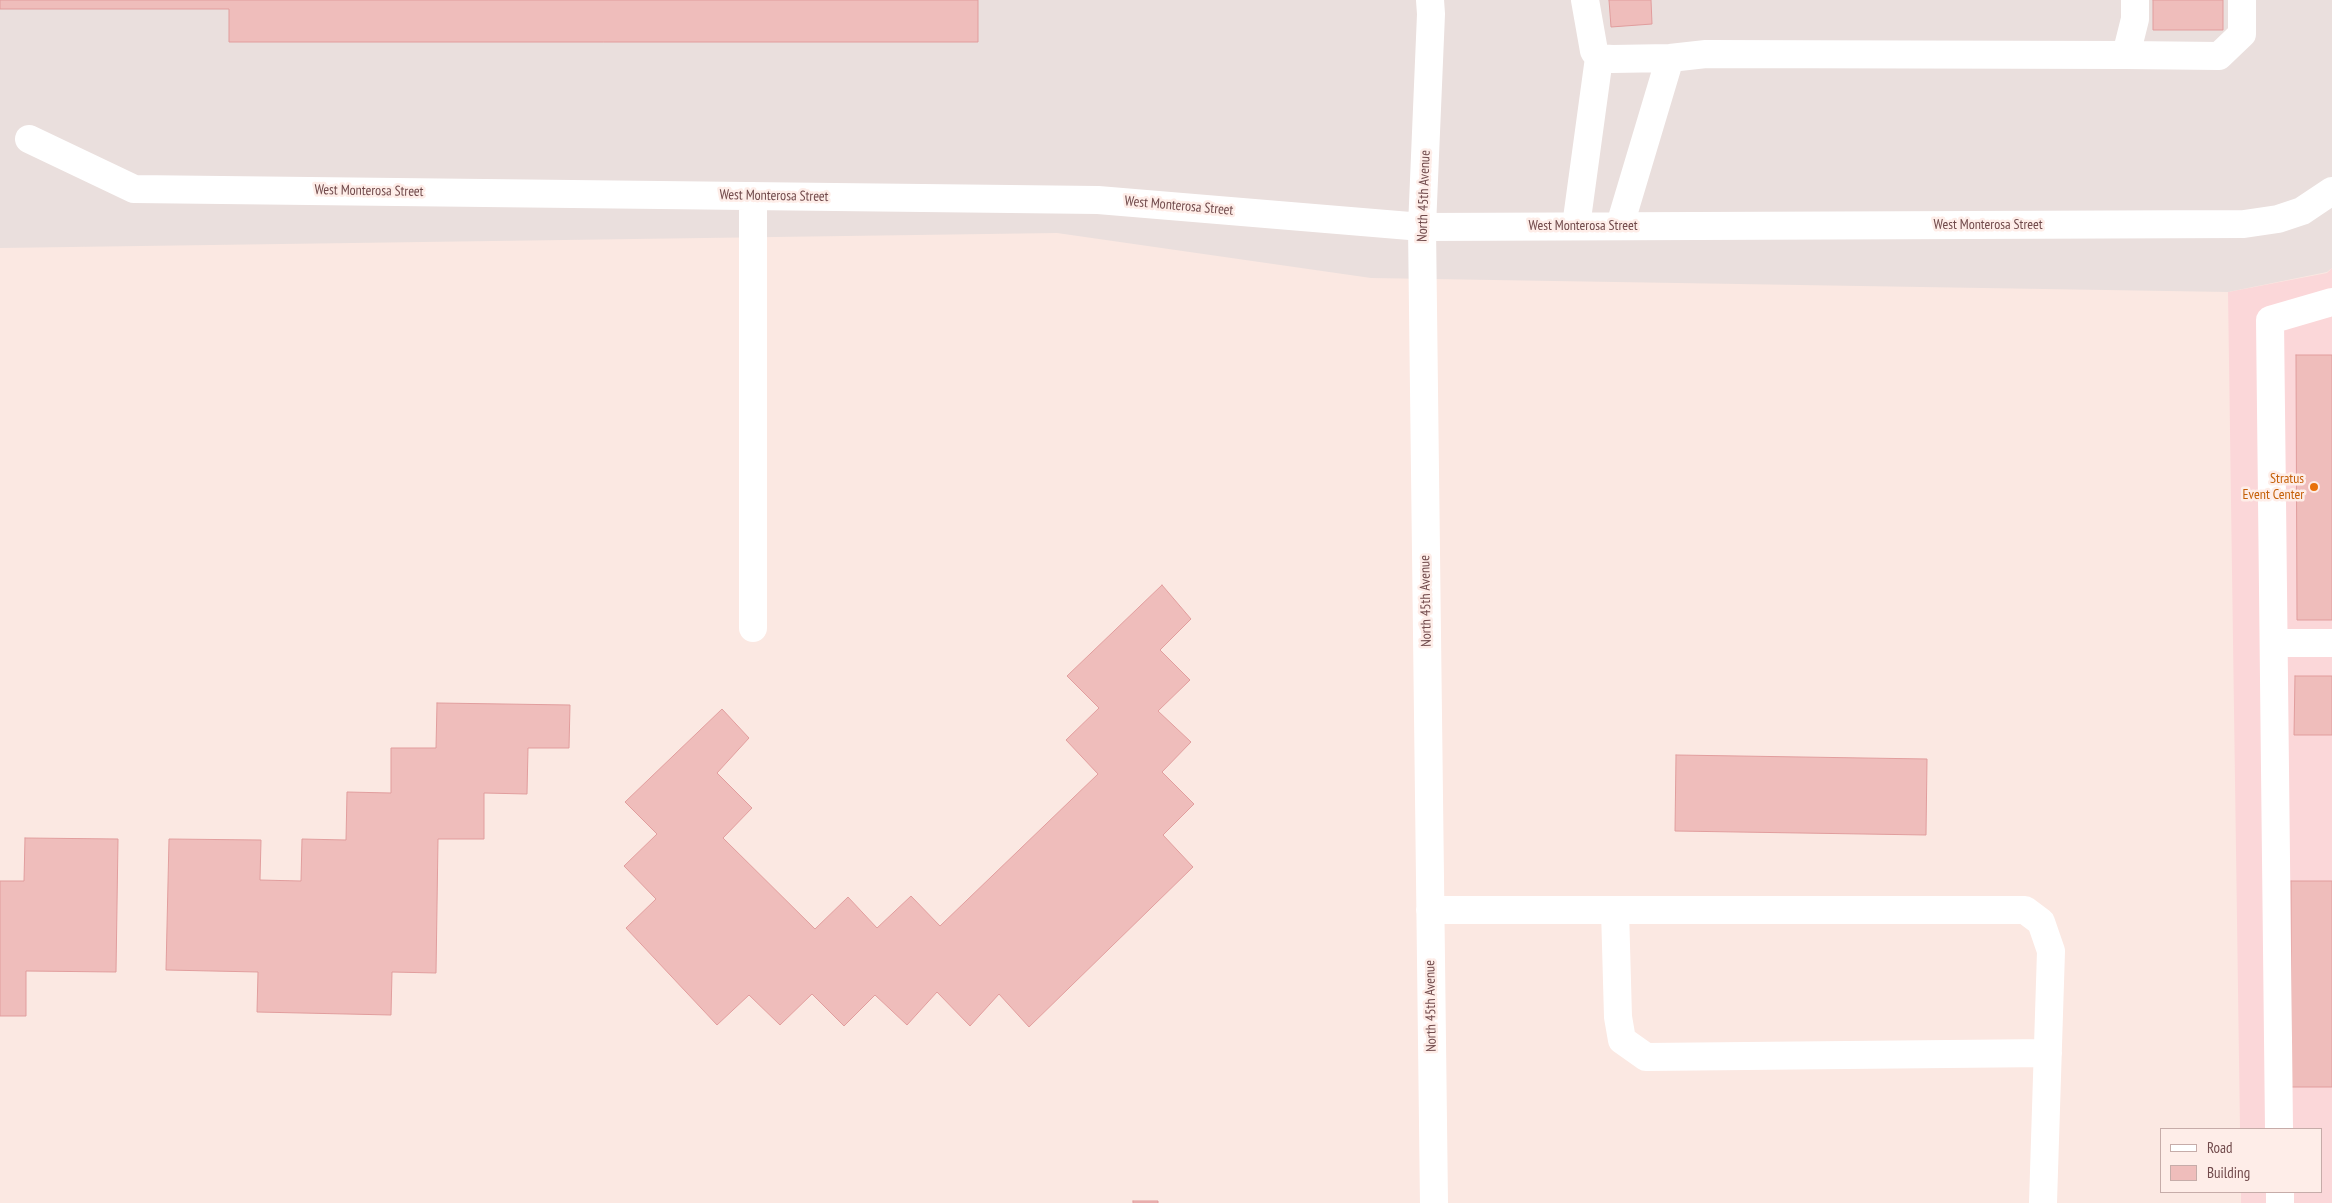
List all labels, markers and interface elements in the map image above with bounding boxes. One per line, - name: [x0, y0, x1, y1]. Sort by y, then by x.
- street label: North 45th Avenue: [1414, 150, 1434, 242]
- street label: West Monterosa Street: [314, 182, 424, 200]
- street label: West Monterosa Street: [719, 187, 829, 205]
- street label: West Monterosa Street: [1124, 193, 1234, 219]
- street label: West Monterosa Street: [1933, 217, 2043, 233]
- street label: West Monterosa Street: [1528, 218, 1638, 234]
- place label: Stratus Event Center: [2243, 471, 2304, 504]
- marker: Stratus Event Center: [2308, 481, 2320, 493]
- street label: North 45th Avenue: [1417, 555, 1435, 647]
- street label: North 45th Avenue: [1422, 960, 1440, 1052]
- legend: [2160, 1128, 2322, 1193]
- text: Road: [2207, 1138, 2233, 1157]
- text: Building: [2207, 1163, 2250, 1182]

